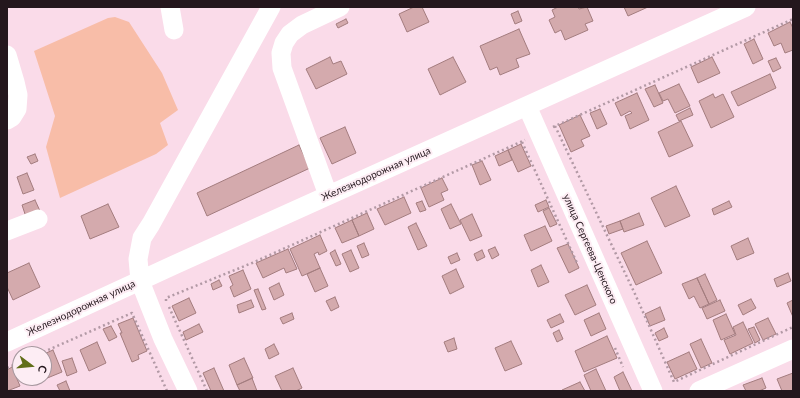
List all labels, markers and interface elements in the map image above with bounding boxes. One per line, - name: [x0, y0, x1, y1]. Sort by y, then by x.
- street label: Железнодорожная улица: [320, 144, 432, 204]
- street label: улица Сергеева-Ценского: [560, 192, 620, 306]
- street label: Железнодорожная улица: [25, 278, 137, 338]
- north arrow: [12, 346, 52, 386]
- text: С: [36, 364, 50, 374]

